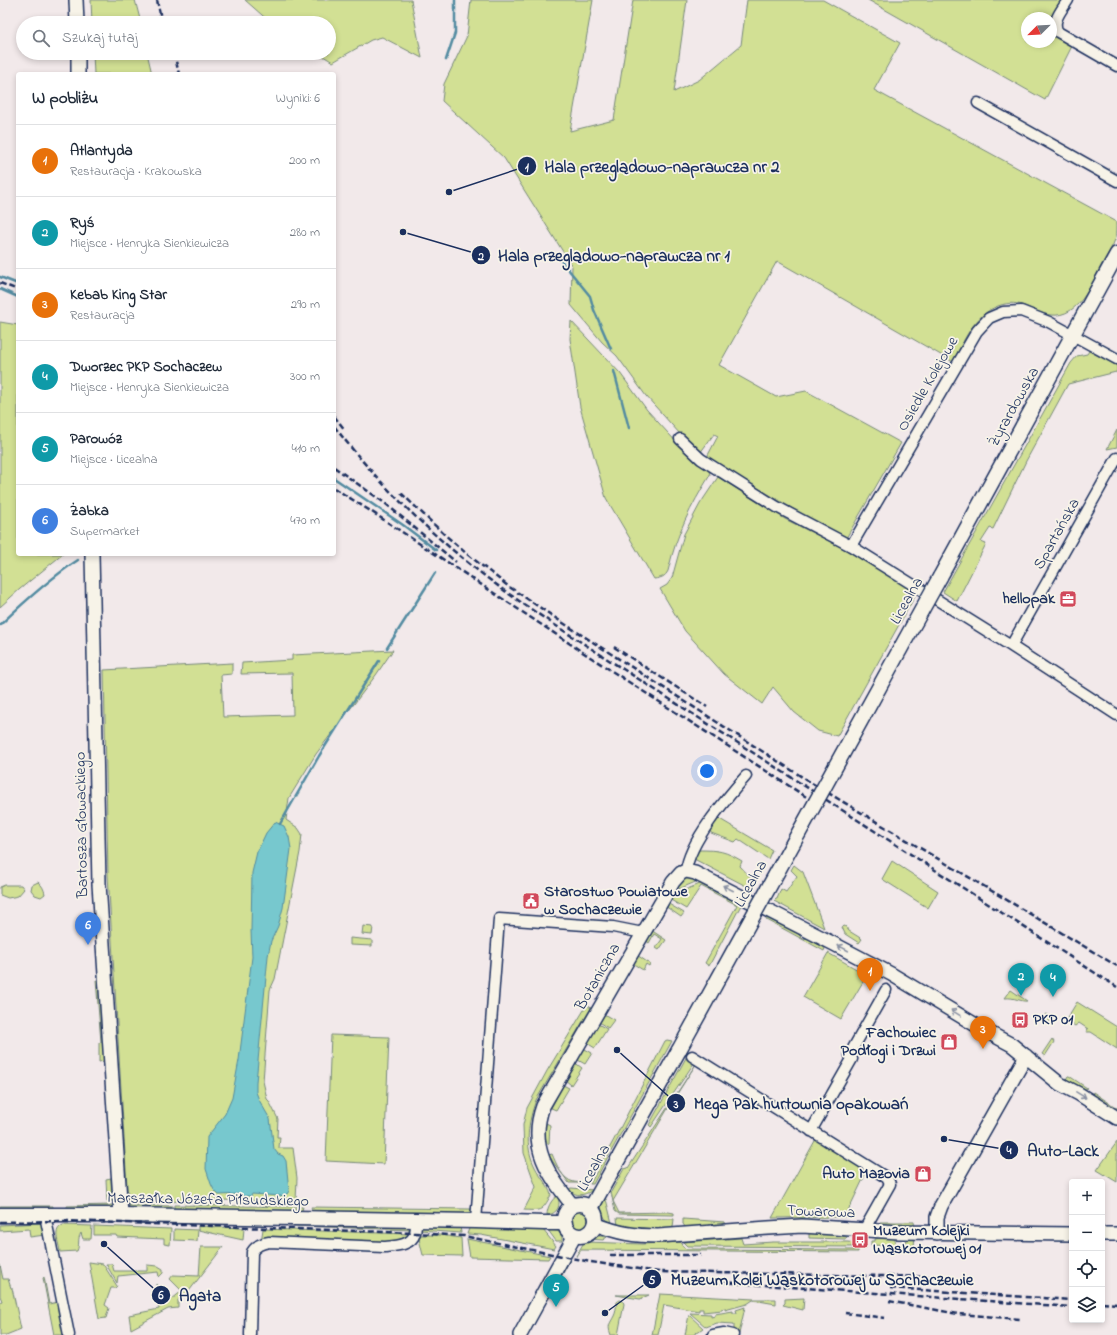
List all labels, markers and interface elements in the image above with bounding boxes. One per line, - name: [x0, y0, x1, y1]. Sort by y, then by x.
- north arrow: [1021, 12, 1057, 48]
- search box: [16, 16, 336, 60]
- icon: search: [30, 27, 52, 49]
- text: Szukaj tutaj: [62, 27, 138, 49]
- text: W pobliżu: [32, 86, 98, 111]
- text: Wyniki: 6: [276, 89, 320, 108]
- text: Atlantyda: [70, 140, 133, 162]
- text: 1: [43, 151, 47, 170]
- text: 200 m: [289, 151, 320, 170]
- callout: Hala przeglądowo-naprawcza nr 2: [517, 152, 788, 181]
- text: Hala przeglądowo-naprawcza nr 2: [545, 155, 780, 182]
- text: 1: [525, 159, 529, 177]
- text: Restauracja · Krakowska: [70, 162, 202, 181]
- text: Ryś: [70, 212, 94, 234]
- text: 2: [42, 223, 48, 242]
- text: 280 m: [290, 223, 320, 242]
- text: Miejsce · Henryka Sienkiewicza: [70, 234, 229, 253]
- callout: Hala przeglądowo-naprawcza nr 1: [471, 241, 738, 270]
- text: Hala przeglądowo-naprawcza nr 1: [498, 244, 731, 271]
- text: 2: [477, 248, 484, 266]
- text: Kebab King Star: [70, 284, 167, 306]
- text: 3: [42, 295, 48, 314]
- text: 290 m: [291, 295, 320, 314]
- text: Restauracja: [70, 306, 135, 325]
- street label: Osiedle Kolejowe: [891, 331, 965, 436]
- text: Dworzec PKP Sochaczew: [70, 356, 222, 378]
- street label: Żyrardowska: [982, 363, 1046, 451]
- text: 4: [42, 367, 48, 386]
- text: 300 m: [290, 367, 320, 386]
- text: Miejsce · Henryka Sienkiewicza: [70, 378, 229, 397]
- text: Parowóz: [70, 428, 122, 450]
- text: 5: [41, 439, 49, 458]
- text: 410 m: [292, 439, 320, 458]
- text: Miejsce · Licealna: [70, 450, 158, 469]
- street label: Spartańska: [1028, 494, 1086, 574]
- text: Żabka: [70, 500, 109, 522]
- text: 6: [42, 511, 48, 530]
- text: 470 m: [290, 511, 320, 530]
- text: Supermarket: [70, 522, 140, 541]
- street label: Licealna: [884, 573, 930, 629]
- place label: hellopak: [1002, 587, 1056, 611]
- office icon: hellopak: [1058, 589, 1078, 609]
- street label: Bartosza Głowackiego: [69, 752, 95, 899]
- your location: [697, 761, 717, 781]
- street label: Licealna: [728, 856, 774, 912]
- place label: Starostwo Powiatowe w Sochaczewie: [544, 880, 689, 922]
- one-way arrow: [722, 884, 734, 892]
- public building icon: Starostwo Powiatowe w Sochaczewie: [521, 891, 541, 911]
- pin: 6: [75, 912, 101, 945]
- street label: Botaniczna: [569, 939, 627, 1016]
- one-way arrow: [837, 944, 849, 951]
- pin: 1: [857, 958, 883, 991]
- pin: 2: [1008, 963, 1034, 996]
- pin: 4: [1040, 964, 1066, 997]
- place label: PKP 01: [1033, 1008, 1074, 1032]
- one-way arrow: [951, 1009, 962, 1017]
- bus stop icon: PKP 01: [1010, 1010, 1030, 1030]
- pin: 3: [970, 1016, 996, 1049]
- place label: Fachowiec Podłogi i Drzwi: [841, 1021, 937, 1064]
- shop icon: Fachowiec Podłogi i Drzwi: [939, 1032, 959, 1052]
- callout: Mega Pak hurtownia opakowań: [666, 1089, 916, 1118]
- text: Mega Pak hurtownia opakowań: [694, 1092, 909, 1119]
- one-way arrow: [1075, 1092, 1087, 1100]
- text: 3: [673, 1096, 679, 1114]
- callout: Auto-Lack: [999, 1136, 1106, 1165]
- text: Auto-Lack: [1027, 1139, 1099, 1164]
- street label: Licealna: [571, 1140, 617, 1196]
- text: 4: [1006, 1142, 1012, 1160]
- place label: Auto Mazovia: [822, 1162, 910, 1186]
- shop icon: Auto Mazovia: [913, 1164, 933, 1184]
- map controls: [1069, 1179, 1105, 1323]
- button: +: [1069, 1179, 1105, 1215]
- street label: Marszałka Józefa Piłsudskiego: [107, 1186, 309, 1214]
- street label: Towarowa: [786, 1199, 856, 1225]
- button: −: [1069, 1215, 1105, 1251]
- place label: Muzeum Kolejki Wąskotorowej 01: [873, 1219, 982, 1261]
- bus stop icon: Muzeum Kolejki Wąskotorowej 01: [850, 1230, 870, 1250]
- button: locate: [1069, 1251, 1105, 1287]
- callout: Muzeum Kolei Wąskotorowej w Sochaczewie: [642, 1265, 981, 1294]
- text: Muzeum Kolei Wąskotorowej w Sochaczewie: [671, 1268, 975, 1293]
- text: 5: [649, 1272, 656, 1290]
- pin: 5: [543, 1274, 569, 1307]
- callout: Agata: [151, 1280, 229, 1309]
- text: Agata: [179, 1284, 221, 1311]
- text: 6: [157, 1287, 164, 1305]
- button: layers: [1069, 1287, 1105, 1323]

